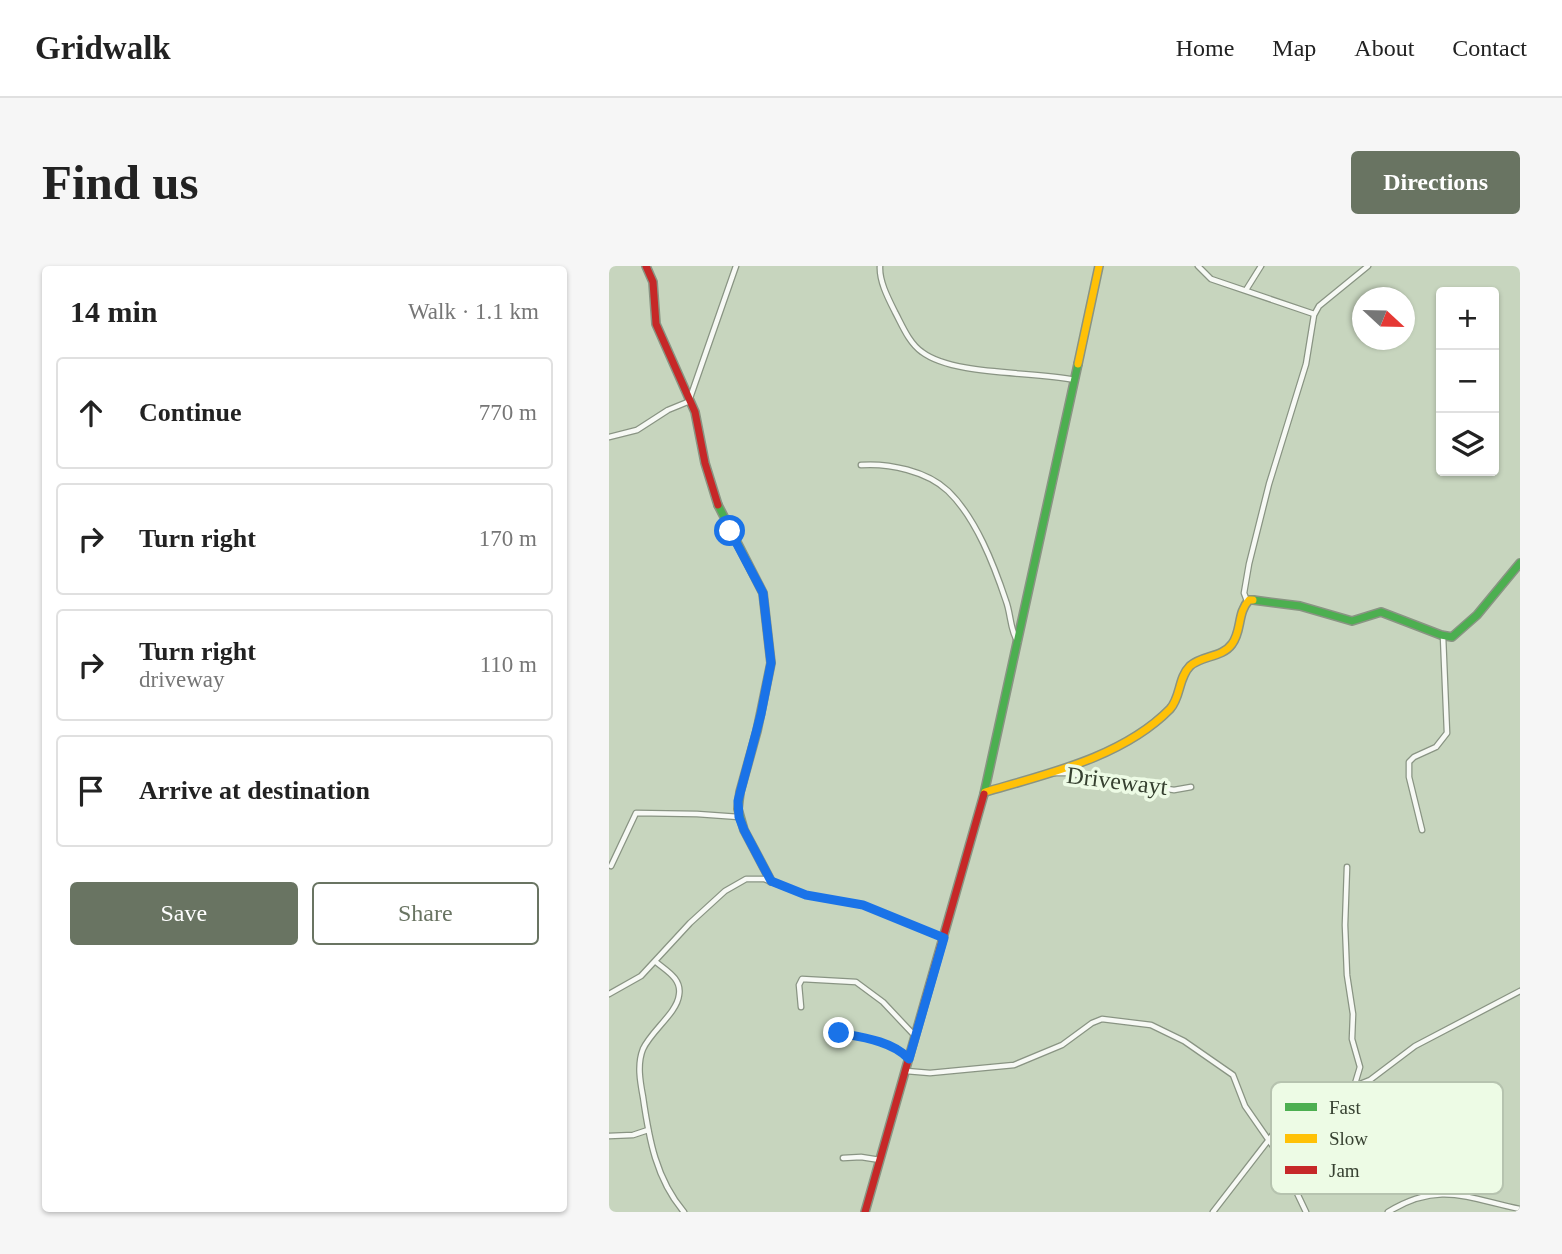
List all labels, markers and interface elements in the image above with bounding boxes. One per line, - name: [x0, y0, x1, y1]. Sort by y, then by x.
- text: Gridwalk: [35, 30, 171, 66]
- text: Home: [1176, 35, 1234, 61]
- text: Map: [1272, 35, 1316, 61]
- text: About: [1354, 35, 1414, 61]
- text: Contact: [1452, 35, 1527, 61]
- button: Directions: [1351, 151, 1520, 214]
- text: Find us: [42, 155, 199, 210]
- north arrow: [1352, 287, 1415, 350]
- map controls: [1436, 287, 1499, 476]
- button: +: [1436, 287, 1499, 350]
- text: 14 min: [70, 295, 158, 328]
- text: Walk · 1.1 km: [408, 299, 539, 324]
- button: −: [1436, 350, 1499, 413]
- icon: ahead: [72, 394, 110, 432]
- text: Continue: [139, 398, 242, 427]
- text: 770 m: [479, 400, 537, 425]
- button: layers: [1436, 413, 1499, 476]
- route start: [714, 515, 745, 546]
- icon: right: [72, 520, 110, 558]
- text: Turn right: [139, 524, 256, 553]
- text: 170 m: [479, 526, 537, 551]
- text: Turn right: [139, 637, 256, 666]
- icon: right: [72, 646, 110, 684]
- text: 110 m: [480, 652, 537, 677]
- text: driveway: [139, 667, 225, 692]
- street label: Drivewayt: [1065, 762, 1169, 800]
- icon: arrive: [72, 772, 110, 810]
- text: Arrive at destination: [139, 776, 370, 805]
- button: Save: [70, 882, 298, 945]
- button: Share: [312, 882, 539, 945]
- route end: [823, 1017, 854, 1048]
- legend: [1271, 1082, 1503, 1194]
- text: Fast: [1329, 1097, 1361, 1118]
- text: Slow: [1329, 1128, 1368, 1149]
- text: Jam: [1329, 1160, 1360, 1181]

